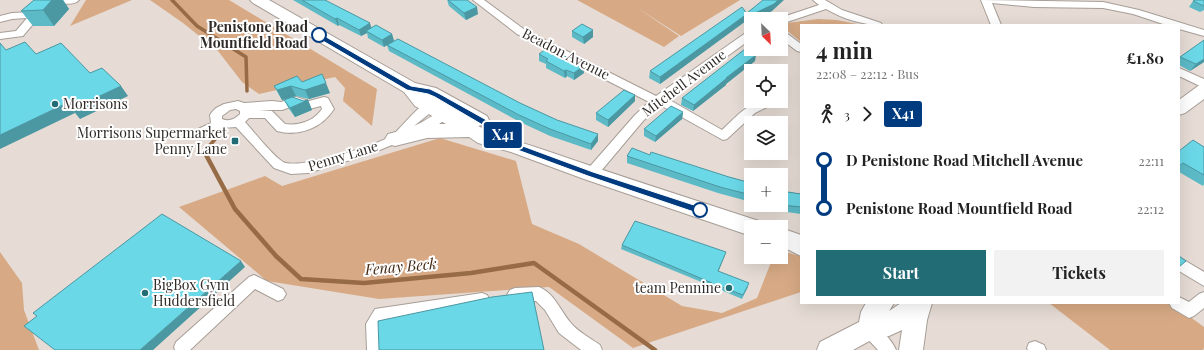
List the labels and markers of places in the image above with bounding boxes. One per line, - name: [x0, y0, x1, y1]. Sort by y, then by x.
- place label: Penistone Road Mountfield Road: [200, 17, 309, 52]
- marker: Penistone Road Mountfield Road: [311, 27, 327, 43]
- place label: Morrisons: [63, 94, 128, 113]
- marker: Morrisons: [50, 99, 60, 109]
- place label: Morrisons Supermarket Penny Lane: [77, 123, 228, 158]
- marker: Morrisons Supermarket Penny Lane: [230, 136, 240, 146]
- unlabelled marker: [692, 202, 708, 218]
- place label: BigBox Gym Huddersfield: [153, 275, 235, 310]
- place label: team Pennine: [635, 278, 721, 297]
- marker: team Pennine: [724, 283, 734, 293]
- marker: BigBox Gym Huddersfield: [140, 288, 150, 298]

